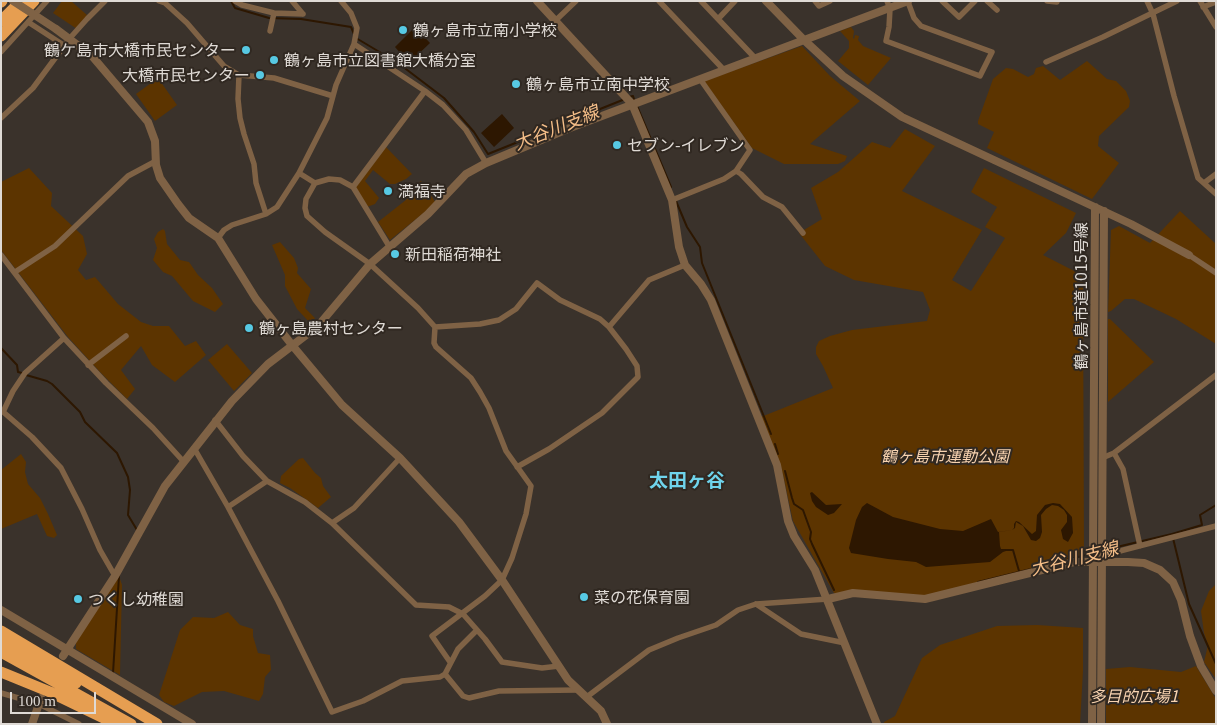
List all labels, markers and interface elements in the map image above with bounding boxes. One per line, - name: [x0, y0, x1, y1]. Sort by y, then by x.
- place label: 鶴ヶ島市立南小学校: [413, 20, 557, 40]
- marker: 鶴ヶ島市立南小学校: [397, 24, 409, 36]
- place label: 鶴ケ島市大橋市民センター: [44, 40, 236, 60]
- marker: 鶴ケ島市大橋市民センター: [240, 44, 252, 56]
- place label: 鶴ヶ島市立図書館大橋分室: [284, 50, 476, 70]
- marker: 鶴ヶ島市立図書館大橋分室: [268, 54, 280, 66]
- place label: 大橋市民センター: [122, 65, 250, 85]
- marker: 大橋市民センター: [254, 69, 266, 81]
- place label: 鶴ヶ島市立南中学校: [526, 74, 670, 94]
- marker: 鶴ヶ島市立南中学校: [510, 78, 522, 90]
- water label: 大谷川支線: [510, 100, 602, 154]
- place label: セブン-イレブン: [627, 135, 745, 155]
- marker: セブン-イレブン: [611, 139, 623, 151]
- place label: 満福寺: [398, 181, 446, 201]
- marker: 満福寺: [382, 185, 394, 197]
- street label: 鶴ヶ島市道1015号線: [1071, 222, 1091, 370]
- place label: 新田稲荷神社: [405, 244, 501, 264]
- marker: 新田稲荷神社: [389, 248, 401, 260]
- place label: 鶴ヶ島農村センター: [259, 318, 403, 338]
- marker: 鶴ヶ島農村センター: [243, 322, 255, 334]
- park label: 鶴ヶ島市運動公園: [881, 446, 1009, 466]
- district label: 太田ヶ谷: [649, 469, 725, 491]
- water label: 大谷川支線: [1028, 537, 1120, 579]
- place label: 菜の花保育園: [594, 587, 690, 607]
- place label: つくし幼稚園: [88, 589, 184, 609]
- marker: 菜の花保育園: [578, 591, 590, 603]
- marker: つくし幼稚園: [72, 593, 84, 605]
- scale bar: [12, 682, 99, 714]
- park label: 多目的広場1: [1090, 686, 1178, 706]
- text: 100 m: [18, 693, 56, 709]

